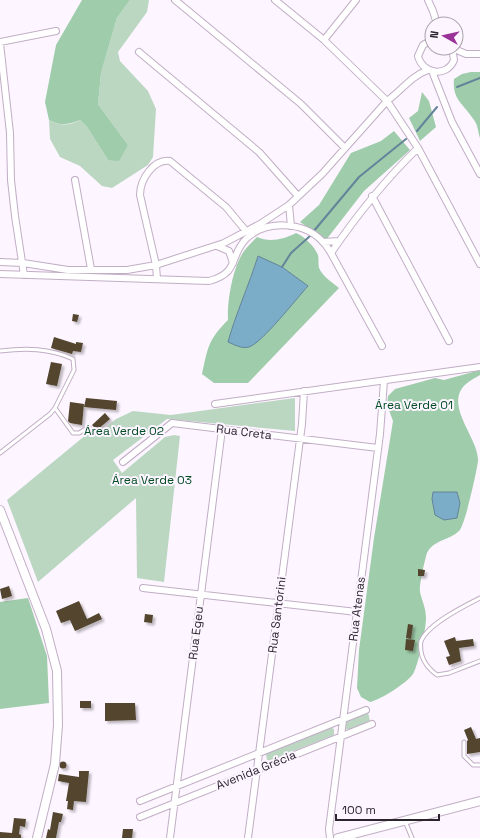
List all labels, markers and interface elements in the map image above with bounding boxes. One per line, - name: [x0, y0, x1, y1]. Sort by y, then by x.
- north arrow: [424, 16, 464, 56]
- text: N: [427, 30, 442, 39]
- park label: Área Verde 01: [375, 397, 453, 413]
- street label: Rua Creta: [215, 421, 273, 443]
- park label: Área Verde 02: [84, 423, 164, 439]
- park label: Área Verde 03: [112, 472, 192, 488]
- street label: Rua Santorini: [264, 576, 290, 654]
- street label: Rua Atenas: [345, 576, 369, 642]
- street label: Rua Egeu: [185, 605, 207, 661]
- street label: Avenida Grécia: [214, 747, 299, 793]
- scale bar: [336, 796, 439, 822]
- text: 100 m: [342, 802, 376, 818]

